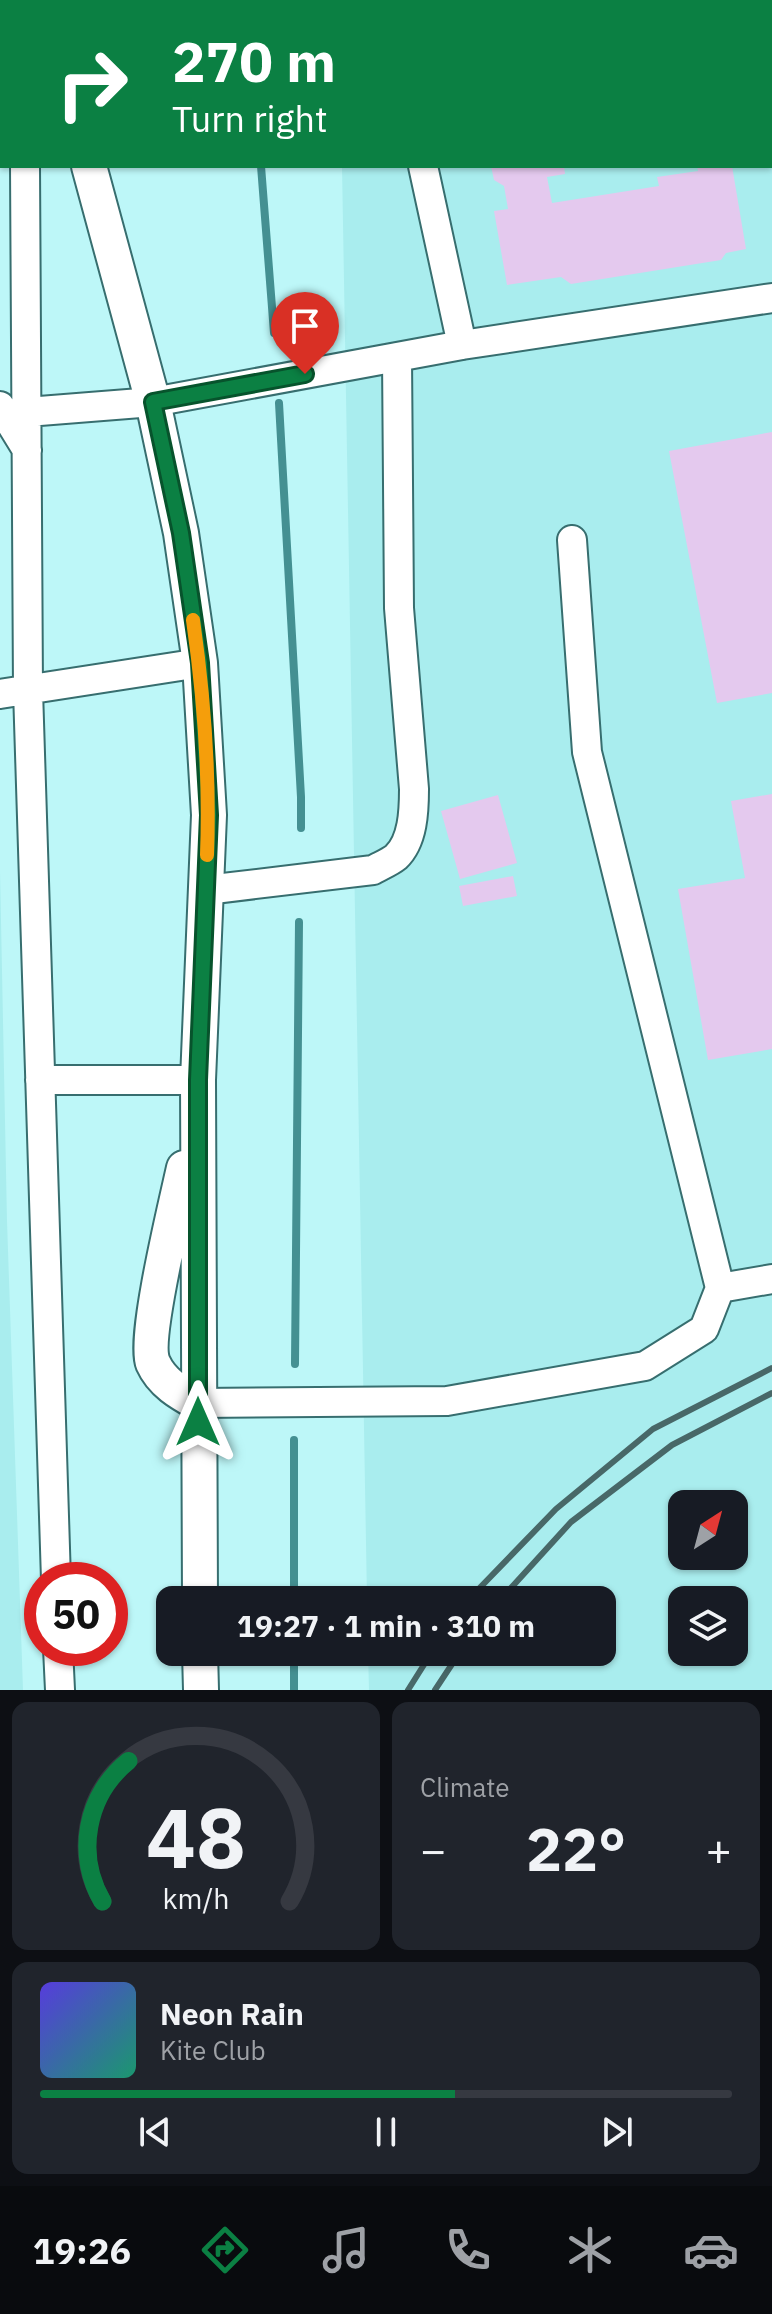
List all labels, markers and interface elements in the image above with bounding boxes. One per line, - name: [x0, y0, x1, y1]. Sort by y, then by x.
- text: 270 m: [172, 25, 336, 97]
- icon: right: [40, 32, 144, 136]
- text: Turn right: [172, 95, 328, 142]
- pin: [271, 292, 339, 374]
- icon: arrive: [283, 304, 327, 348]
- position arrow: [156, 1380, 240, 1464]
- north arrow: [668, 1490, 748, 1570]
- map controls: [668, 1490, 748, 1666]
- speed limit sign: 50: [24, 1562, 128, 1666]
- button: layers: [668, 1586, 748, 1666]
- text: 19:27 · 1 min · 310 m: [237, 1606, 535, 1645]
- text: Climate: [420, 1770, 510, 1804]
- text: 48: [146, 1783, 246, 1891]
- text: 22°: [526, 1809, 626, 1888]
- text: −: [420, 1821, 446, 1878]
- text: +: [706, 1821, 732, 1878]
- text: km/h: [162, 1880, 230, 1917]
- text: Neon Rain: [160, 1994, 304, 2033]
- text: Kite Club: [160, 2033, 265, 2067]
- icon: previous: [133, 2110, 177, 2154]
- icon: pause: [364, 2110, 408, 2154]
- icon: next: [595, 2110, 639, 2154]
- icon: directions: [197, 2222, 253, 2278]
- icon: music: [318, 2222, 374, 2278]
- icon: phone: [440, 2222, 496, 2278]
- icon: climate: [562, 2222, 618, 2278]
- icon: car: [683, 2222, 739, 2278]
- text: 19:26: [33, 2227, 131, 2274]

